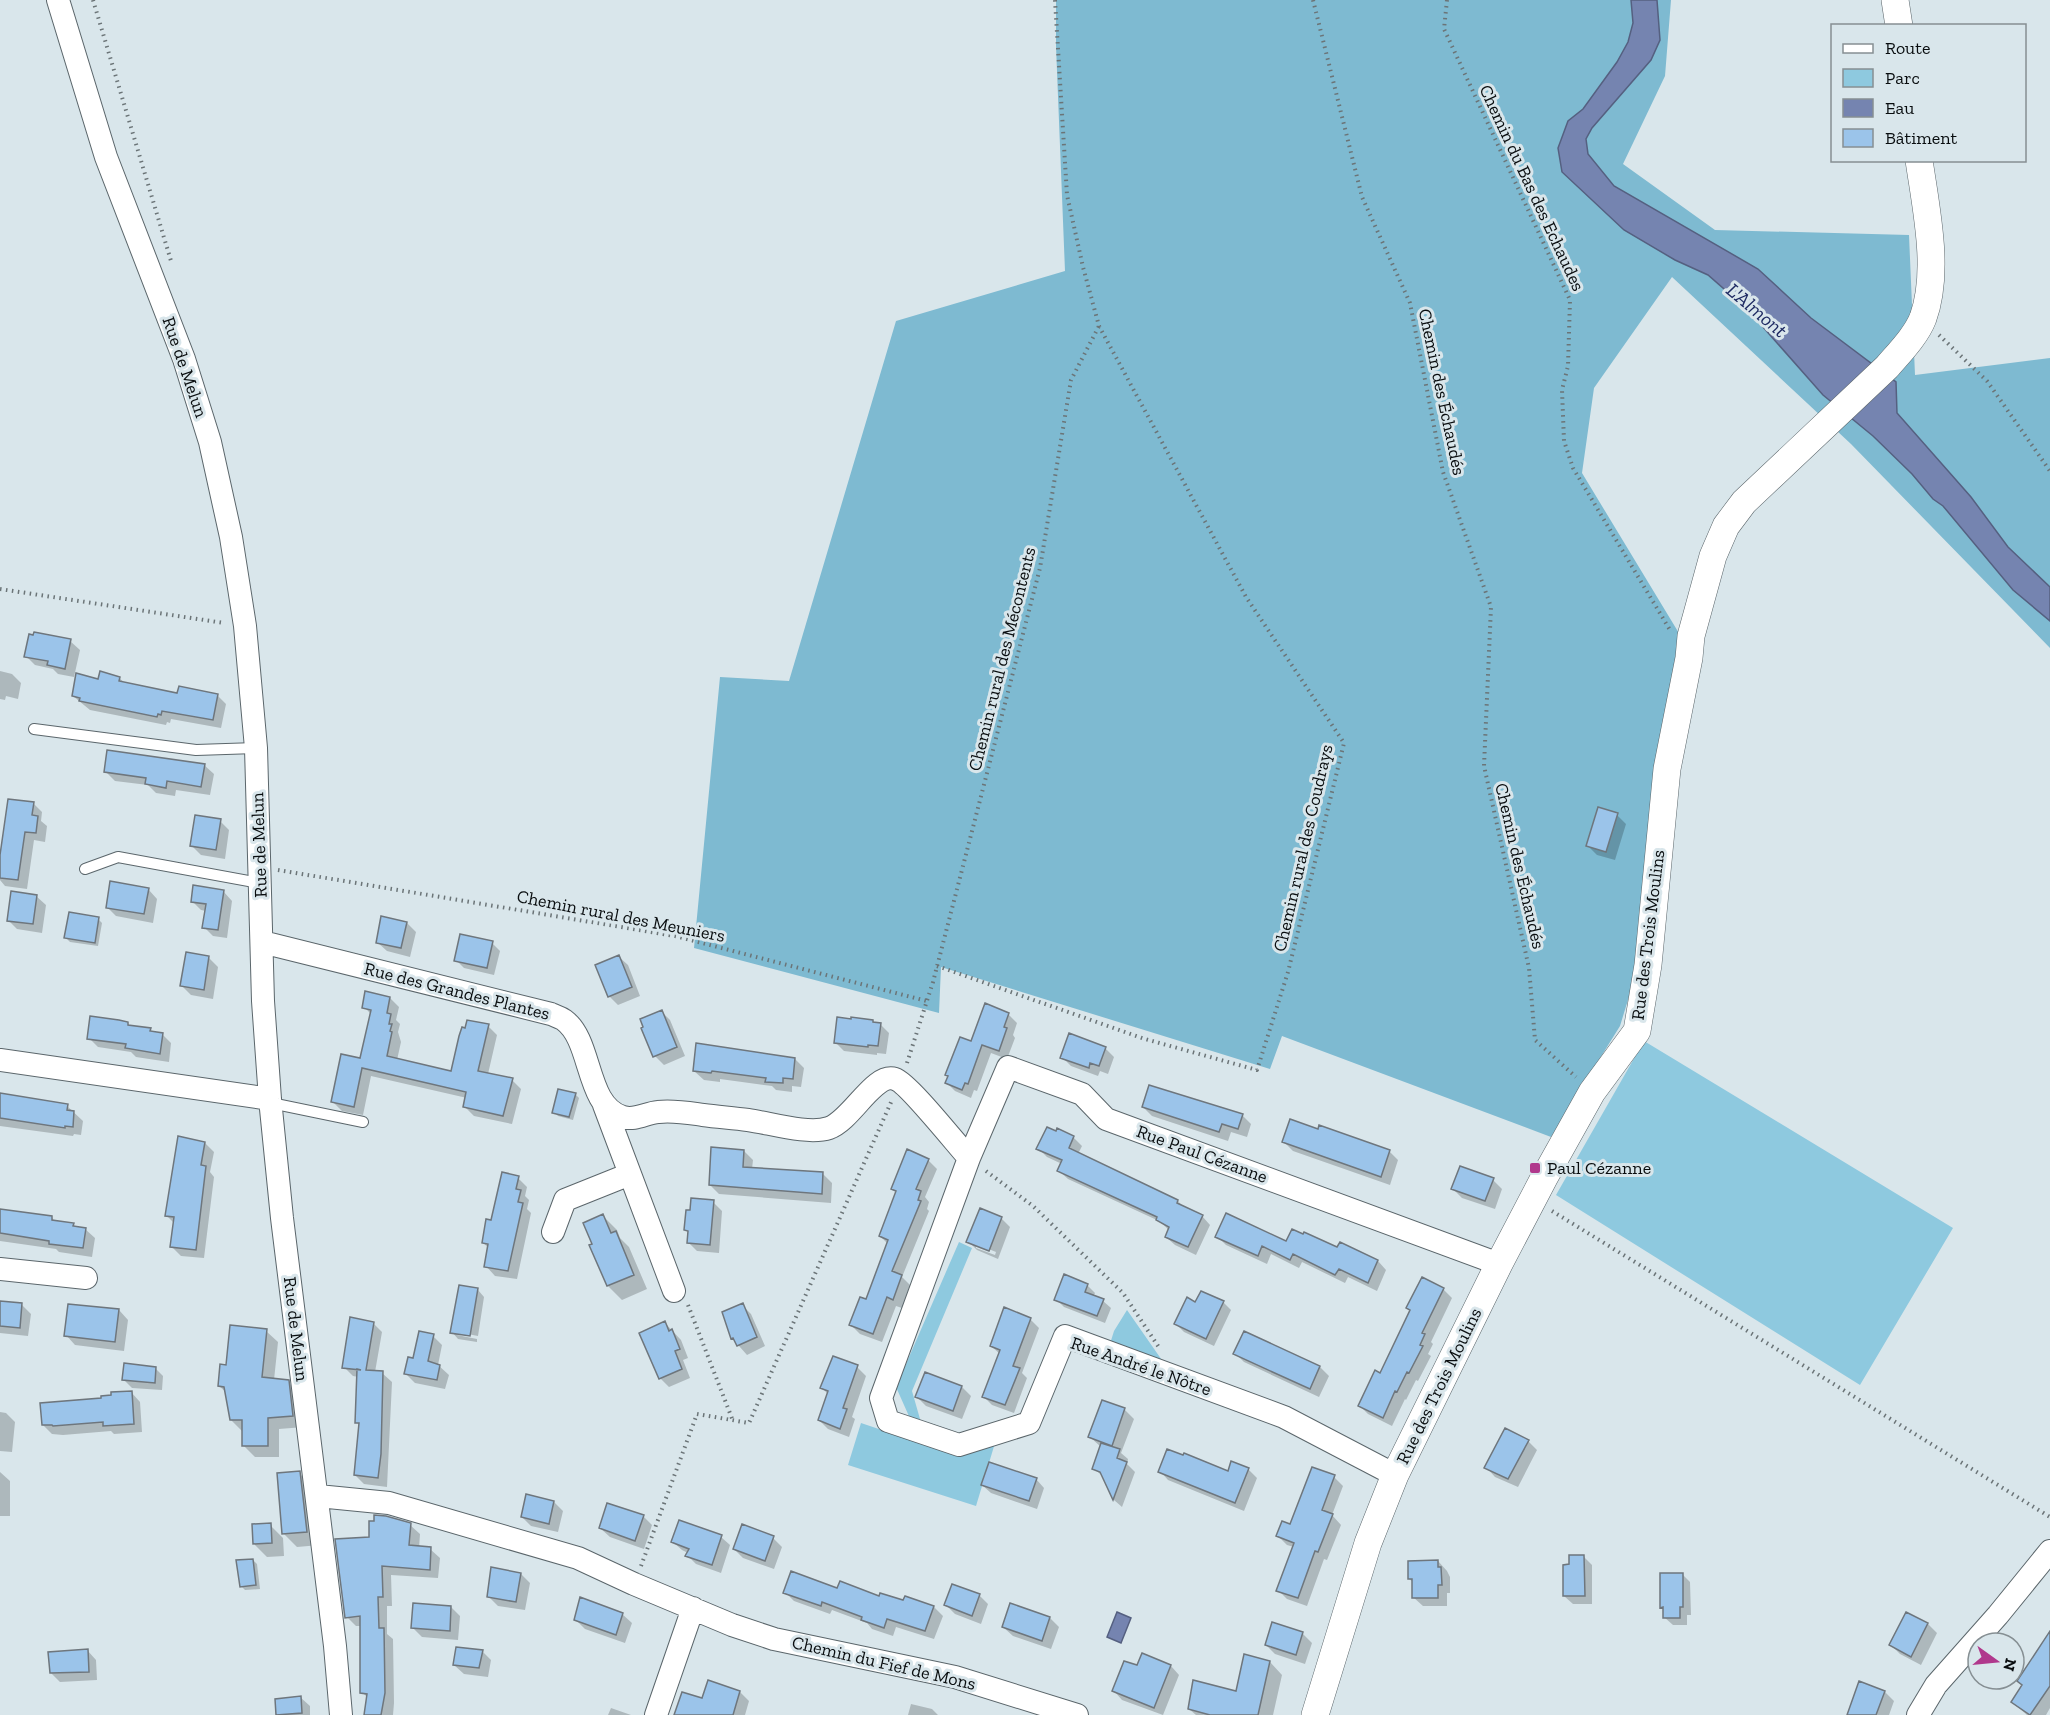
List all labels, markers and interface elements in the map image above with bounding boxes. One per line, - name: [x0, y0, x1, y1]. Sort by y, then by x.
- legend: [1831, 24, 2026, 162]
- text: Route: [1885, 37, 1930, 59]
- text: Parc: [1885, 67, 1920, 89]
- street label: Chemin du Bas des Echaudes: [1474, 81, 1590, 295]
- text: Eau: [1885, 97, 1914, 119]
- text: Bâtiment: [1885, 127, 1958, 149]
- water label: L'Almont: [1722, 278, 1792, 342]
- street label: Chemin des Échaudés: [1414, 307, 1470, 477]
- street label: Rue de Melun: [157, 314, 213, 421]
- street label: Chemin rural des Mécontents: [964, 545, 1041, 773]
- street label: Chemin rural des Coudrays: [1268, 742, 1338, 954]
- street label: Chemin des Échaudés: [1490, 781, 1550, 951]
- street label: Rue de Melun: [246, 791, 272, 898]
- street label: Rue des Trois Moulins: [1627, 849, 1669, 1021]
- street label: Chemin rural des Meuniers: [515, 885, 727, 947]
- street label: Rue des Grandes Plantes: [362, 957, 552, 1025]
- street label: Rue Paul Cézanne: [1133, 1120, 1271, 1188]
- place label: Paul Cézanne: [1547, 1157, 1651, 1179]
- marker: Paul Cézanne: [1528, 1161, 1542, 1175]
- street label: Rue de Melun: [279, 1275, 313, 1383]
- street label: Rue des Trois Moulins: [1392, 1304, 1486, 1468]
- street label: Rue André le Nôtre: [1068, 1332, 1214, 1400]
- street label: Chemin du Fief de Mons: [790, 1631, 978, 1695]
- north arrow: [1966, 1631, 2026, 1691]
- text: N: [1999, 1656, 2021, 1673]

